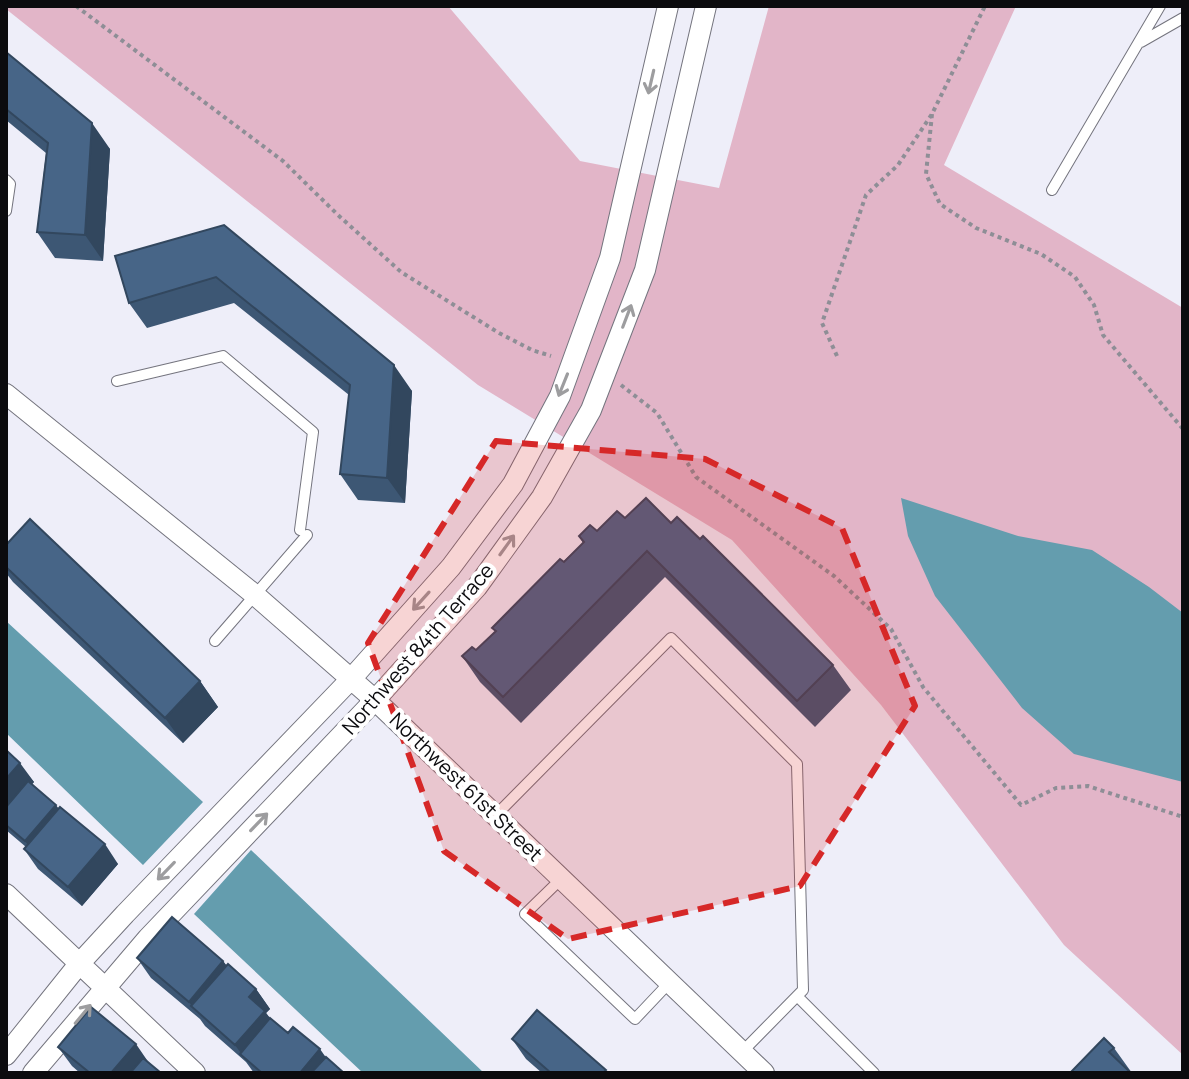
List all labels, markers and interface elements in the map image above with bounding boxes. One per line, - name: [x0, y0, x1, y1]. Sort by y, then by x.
- one-way arrow: [642, 69, 657, 94]
- one-way arrow: [621, 304, 635, 329]
- one-way arrow: [555, 372, 570, 397]
- one-way arrow: [499, 535, 515, 557]
- street label: Northwest 84th Terrace: [336, 557, 500, 740]
- one-way arrow: [412, 590, 430, 610]
- street label: Northwest 61st Street: [384, 706, 549, 867]
- one-way arrow: [249, 813, 268, 832]
- one-way arrow: [157, 861, 175, 881]
- one-way arrow: [74, 1004, 92, 1024]

